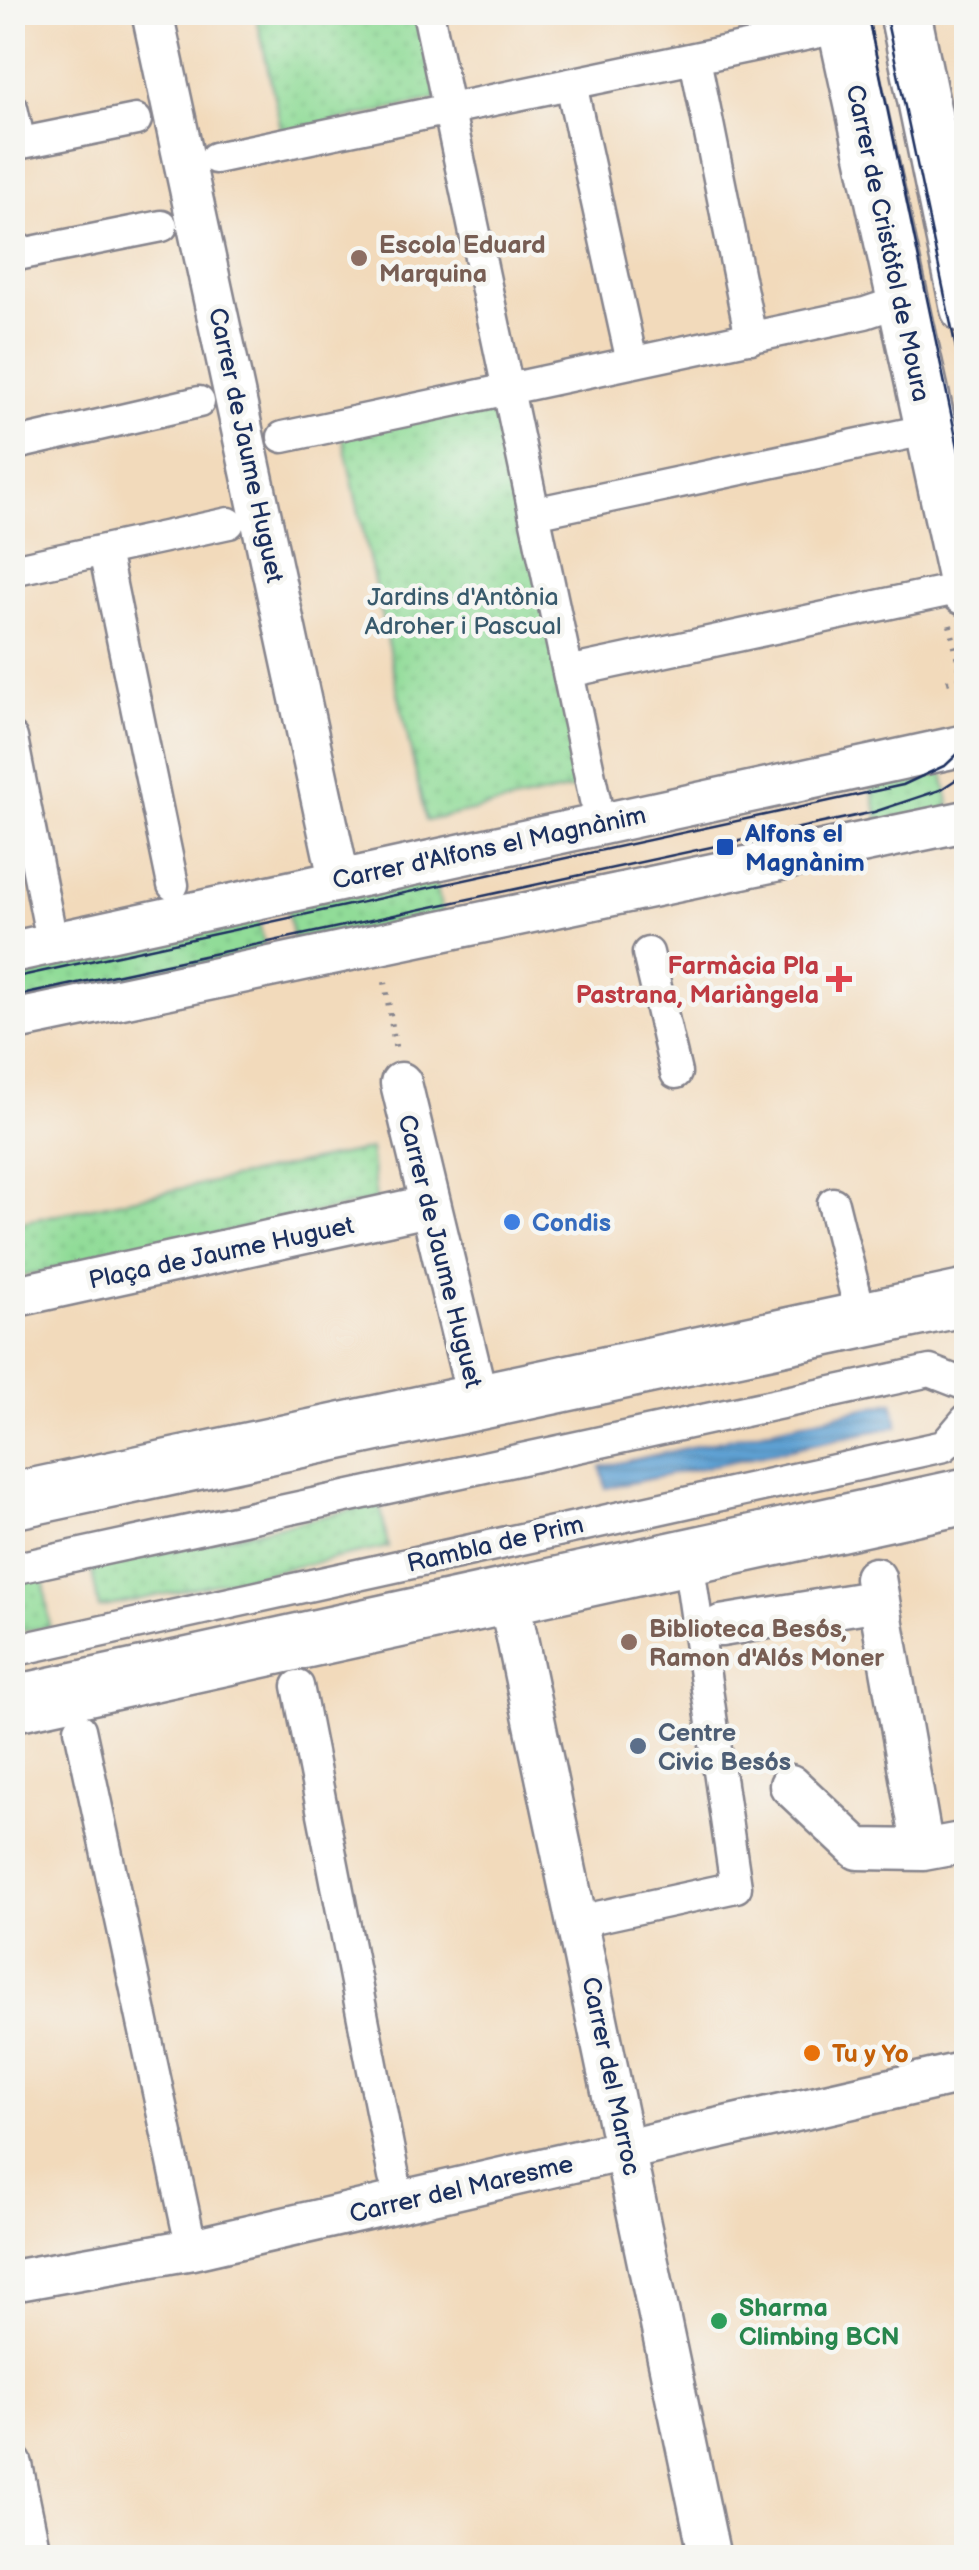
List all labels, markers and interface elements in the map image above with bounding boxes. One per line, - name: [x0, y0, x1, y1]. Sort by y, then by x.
- street label: Carrer de Cristòfol de Moura: [839, 82, 936, 405]
- place label: Escola Eduard Marquina: [379, 230, 546, 290]
- marker: Escola Eduard Marquina: [348, 247, 370, 269]
- street label: Carrer de Jaume Huguet: [201, 305, 290, 586]
- park label: Jardins d'Antònia Adroher i Pascual: [364, 582, 562, 642]
- street label: Carrer d'Alfons el Magnànim: [330, 800, 649, 897]
- place label: Alfons el Magnànim: [744, 819, 865, 879]
- marker: Alfons el Magnànim: [714, 836, 736, 858]
- place label: Farmàcia Pla Pastrana, Mariàngela: [576, 951, 819, 1011]
- marker: Farmàcia Pla Pastrana, Mariàngela: [828, 968, 850, 990]
- street label: Carrer de Jaume Huguet: [391, 1111, 489, 1392]
- place label: Condis: [532, 1208, 611, 1239]
- street label: Plaça de Jaume Huguet: [86, 1210, 357, 1297]
- marker: Condis: [501, 1211, 523, 1233]
- street label: Rambla de Prim: [404, 1509, 587, 1580]
- place label: Biblioteca Besós, Ramon d'Alós Moner: [649, 1614, 885, 1674]
- marker: Biblioteca Besós, Ramon d'Alós Moner: [618, 1631, 640, 1653]
- place label: Centre Civic Besós: [658, 1718, 791, 1778]
- marker: Centre Civic Besós: [627, 1735, 649, 1757]
- street label: Carrer del Marroc: [574, 1974, 647, 2178]
- place label: Tu y Yo: [832, 2039, 909, 2070]
- marker: Tu y Yo: [801, 2042, 823, 2064]
- street label: Carrer del Maresme: [347, 2149, 576, 2230]
- place label: Sharma Climbing BCN: [739, 2293, 900, 2353]
- marker: Sharma Climbing BCN: [708, 2310, 730, 2332]

